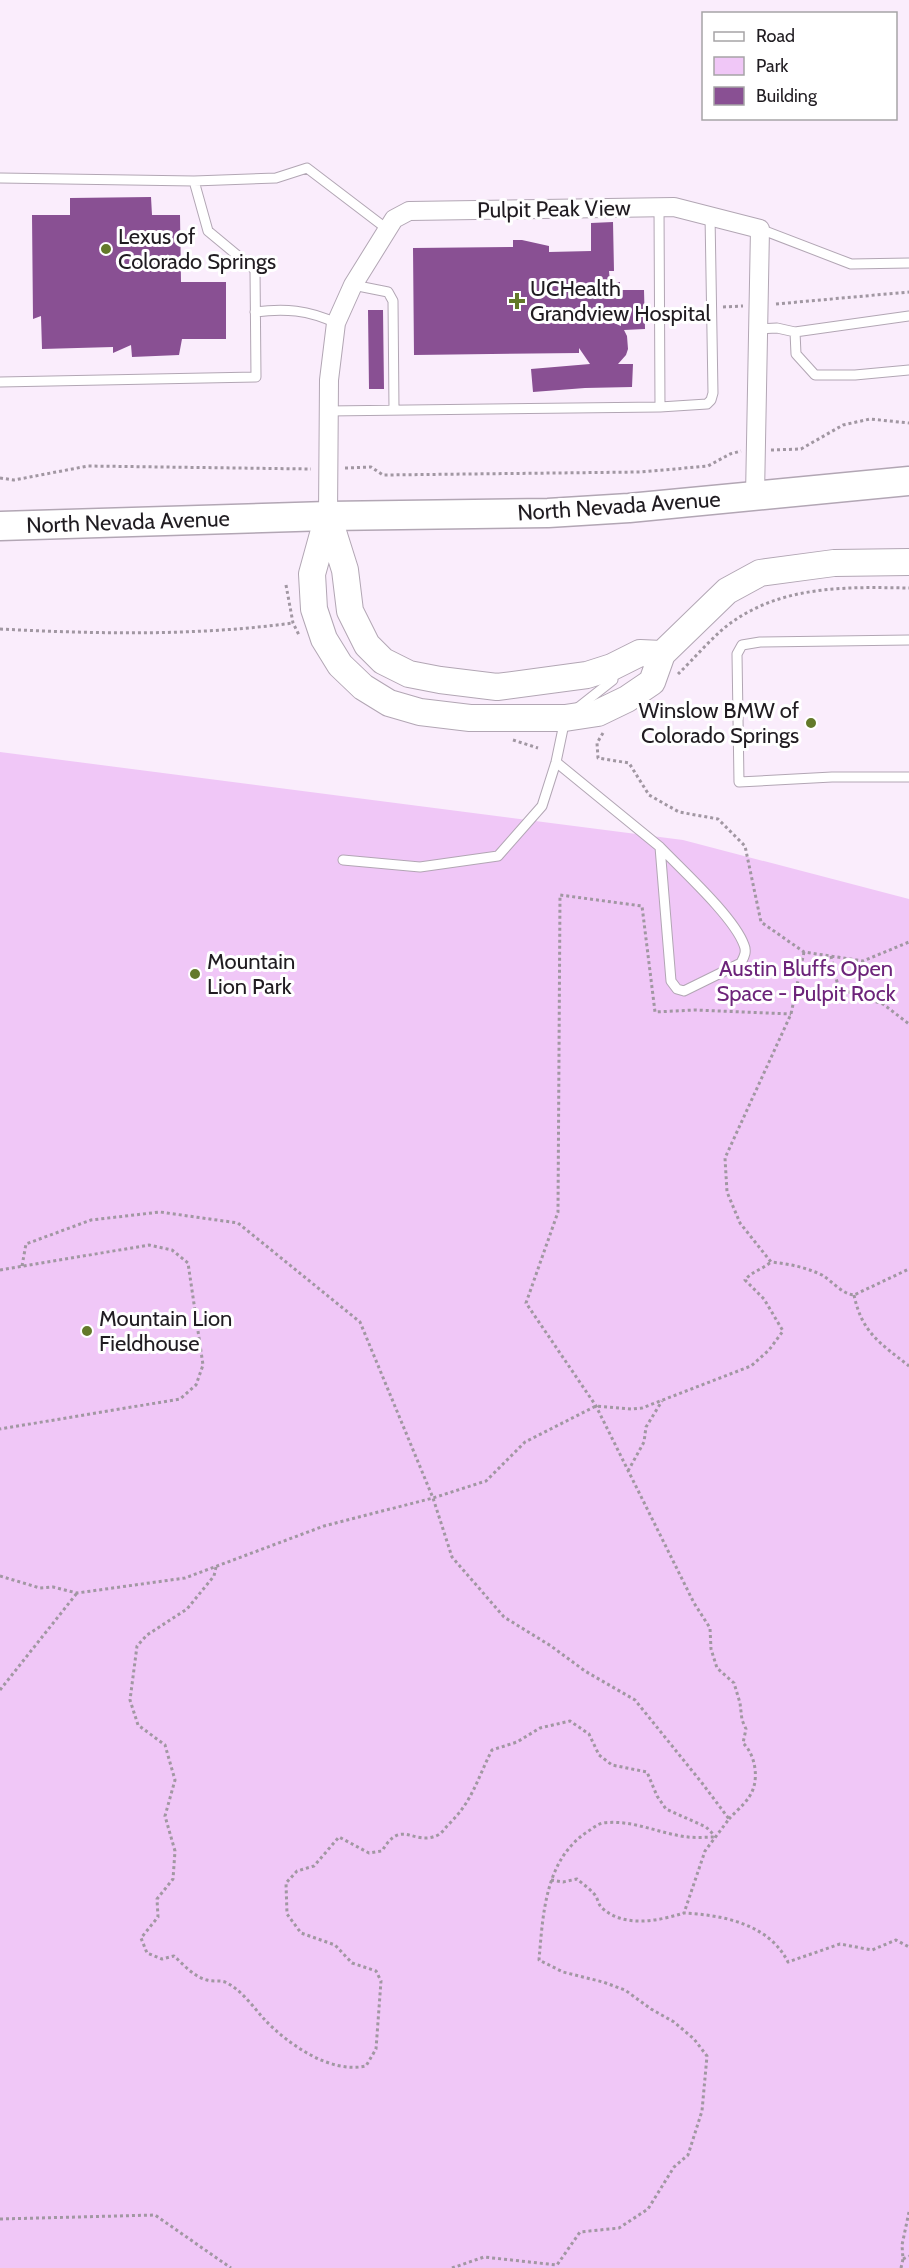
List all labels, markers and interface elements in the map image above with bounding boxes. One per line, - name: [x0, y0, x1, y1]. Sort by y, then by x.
- legend: [702, 12, 897, 120]
- text: Road: [756, 25, 795, 47]
- text: Park: [756, 55, 789, 77]
- text: Building: [756, 85, 818, 107]
- street label: Pulpit Peak View: [477, 194, 631, 224]
- place label: Lexus of Colorado Springs: [118, 223, 276, 275]
- marker: Lexus of Colorado Springs: [99, 242, 113, 256]
- place label: UCHealth Grandview Hospital: [530, 275, 711, 327]
- marker: UCHealth Grandview Hospital: [508, 292, 526, 310]
- street label: North Nevada Avenue: [517, 485, 721, 527]
- street label: North Nevada Avenue: [26, 505, 230, 539]
- place label: Winslow BMW of Colorado Springs: [639, 697, 799, 749]
- marker: Winslow BMW of Colorado Springs: [804, 716, 818, 730]
- place label: Mountain Lion Park: [207, 948, 295, 1000]
- park label: Austin Bluffs Open Space - Pulpit Rock: [716, 955, 896, 1007]
- marker: Mountain Lion Park: [188, 967, 202, 981]
- place label: Mountain Lion Fieldhouse: [99, 1305, 232, 1357]
- marker: Mountain Lion Fieldhouse: [80, 1324, 94, 1338]

